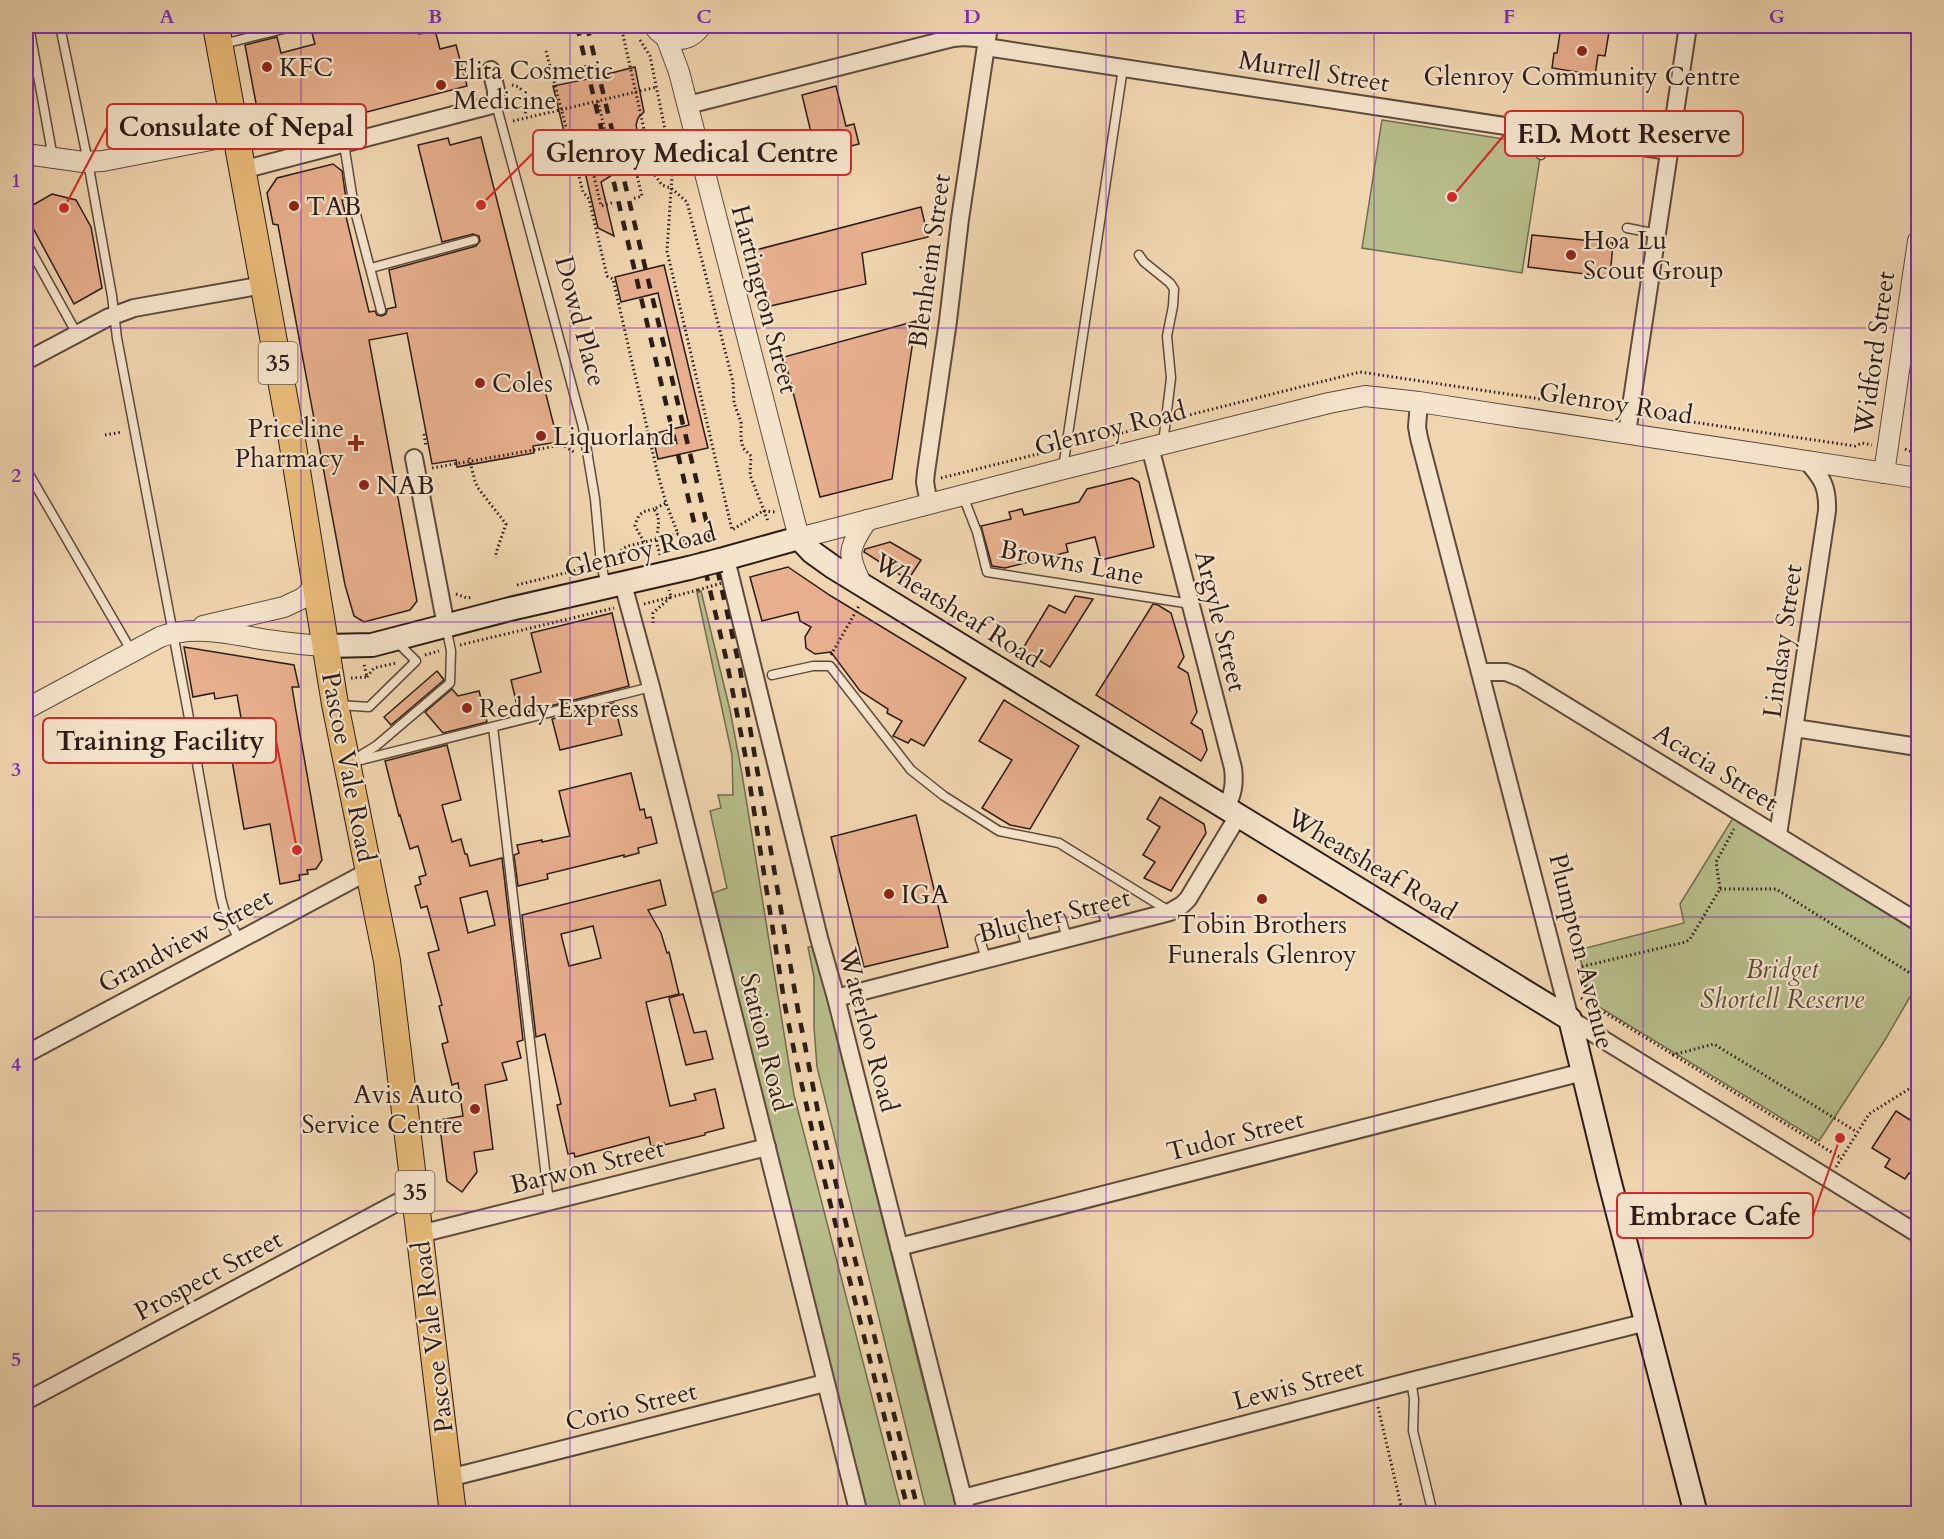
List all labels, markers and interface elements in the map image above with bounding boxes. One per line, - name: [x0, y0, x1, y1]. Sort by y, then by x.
- text: A: [159, 3, 175, 30]
- text: B: [428, 3, 442, 30]
- text: C: [696, 3, 712, 30]
- text: D: [963, 3, 981, 30]
- text: E: [1234, 3, 1246, 30]
- text: F: [1503, 3, 1515, 30]
- text: G: [1769, 3, 1785, 30]
- street label: Murrell Street: [1236, 42, 1392, 101]
- marker: Glenroy Community Centre: [1575, 44, 1589, 58]
- place label: KFC: [279, 50, 333, 85]
- place label: Elita Cosmetic Medicine: [453, 53, 613, 118]
- place label: Glenroy Community Centre: [1423, 59, 1741, 94]
- marker: KFC: [260, 60, 274, 74]
- marker: Elita Cosmetic Medicine: [434, 78, 448, 92]
- callout: Consulate of Nepal: [107, 104, 366, 149]
- text: Consulate of Nepal: [118, 109, 354, 146]
- callout: F.D. Mott Reserve: [1505, 111, 1743, 156]
- text: F.D. Mott Reserve: [1517, 116, 1731, 153]
- callout: Glenroy Medical Centre: [533, 130, 851, 175]
- text: Glenroy Medical Centre: [545, 135, 839, 172]
- text: 1: [11, 167, 21, 194]
- street label: Blenheim Street: [900, 172, 959, 351]
- place label: TAB: [306, 189, 361, 224]
- marker: TAB: [287, 199, 301, 213]
- street label: Hartington Street: [723, 201, 807, 397]
- place label: Hoa Lu Scout Group: [1583, 223, 1724, 288]
- marker: Hoa Lu Scout Group: [1564, 248, 1578, 262]
- street label: Dowd Place: [546, 252, 615, 390]
- street label: Widford Street: [1846, 269, 1903, 438]
- road number: 35: [258, 342, 298, 384]
- place label: Coles: [492, 366, 553, 401]
- street label: Glenroy Road: [1537, 374, 1695, 433]
- marker: Coles: [473, 376, 487, 390]
- street label: Glenroy Road: [1031, 393, 1190, 464]
- place label: Priceline Pharmacy: [235, 411, 344, 476]
- place label: Liquorland: [553, 419, 674, 454]
- marker: Liquorland: [534, 429, 548, 443]
- marker: Priceline Pharmacy: [349, 436, 363, 450]
- text: 2: [11, 462, 21, 489]
- place label: NAB: [376, 468, 434, 503]
- marker: NAB: [357, 478, 371, 492]
- street label: Glenroy Road: [561, 515, 720, 586]
- street label: Browns Lane: [997, 531, 1147, 594]
- street label: Wheatsheaf Road: [866, 544, 1049, 676]
- street label: Argyle Street: [1186, 547, 1255, 695]
- street label: Lindsay Street: [1754, 562, 1811, 720]
- street label: Pascoe Vale Road: [313, 669, 384, 865]
- place label: Reddy Express: [479, 691, 639, 726]
- marker: Reddy Express: [460, 701, 474, 715]
- street label: Acacia Street: [1646, 715, 1785, 820]
- callout: Training Facility: [43, 718, 276, 763]
- text: Training Facility: [56, 723, 265, 760]
- text: 3: [11, 756, 21, 783]
- street label: Wheatsheaf Road: [1279, 799, 1463, 929]
- street label: Plumpton Avenue: [1540, 850, 1623, 1053]
- place label: IGA: [901, 877, 949, 912]
- street label: Grandview Street: [92, 880, 278, 1001]
- street label: Blucher Street: [974, 880, 1134, 951]
- marker: IGA: [882, 887, 896, 901]
- marker: Tobin Brothers Funerals Glenroy: [1255, 892, 1269, 906]
- place label: Tobin Brothers Funerals Glenroy: [1167, 907, 1357, 972]
- street label: Waterloo Road: [830, 943, 907, 1116]
- park label: Bridget Shortell Reserve: [1700, 952, 1865, 1017]
- street label: Station Road: [731, 969, 800, 1115]
- text: 4: [11, 1051, 21, 1078]
- place label: Avis Auto Service Centre: [302, 1077, 463, 1142]
- marker: Avis Auto Service Centre: [468, 1102, 482, 1116]
- street label: Tudor Street: [1163, 1102, 1307, 1169]
- street label: Barwon Street: [506, 1130, 668, 1203]
- road number: 35: [396, 1171, 434, 1213]
- callout: Embrace Cafe: [1617, 1193, 1813, 1238]
- text: Embrace Cafe: [1629, 1198, 1801, 1235]
- street label: Prospect Street: [128, 1222, 288, 1329]
- street label: Pascoe Vale Road: [403, 1239, 462, 1435]
- text: 5: [11, 1346, 21, 1373]
- street label: Lewis Street: [1229, 1350, 1367, 1419]
- street label: Corio Street: [562, 1373, 701, 1440]

